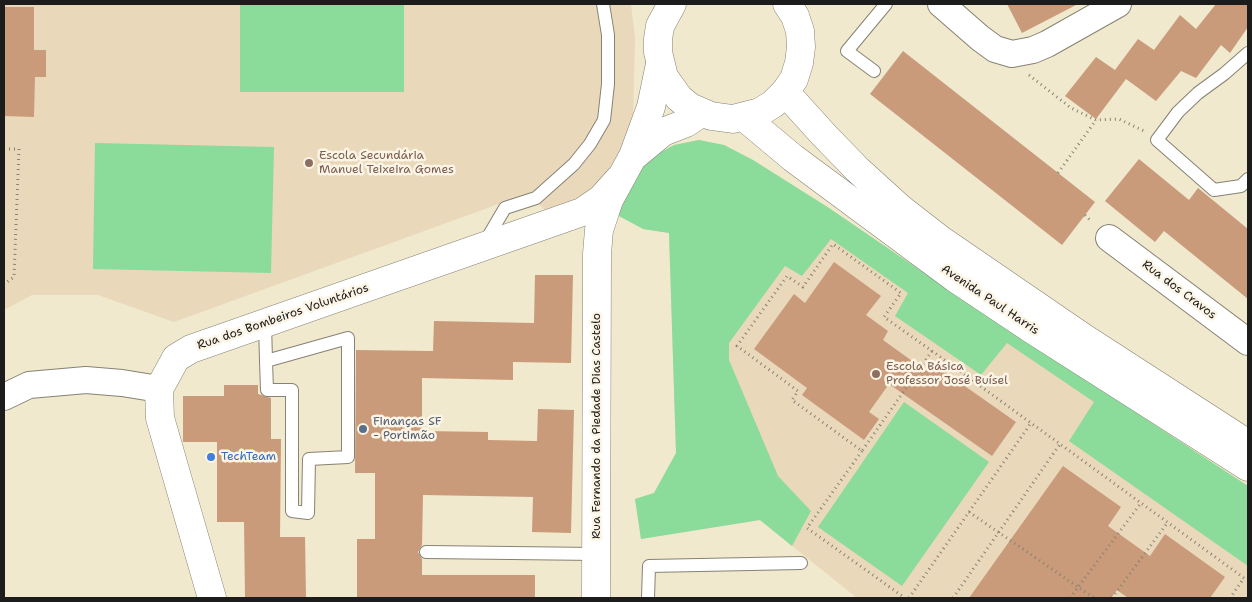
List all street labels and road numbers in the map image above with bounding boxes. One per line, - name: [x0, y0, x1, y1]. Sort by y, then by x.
- street label: Rua dos Cravos: [1139, 257, 1219, 323]
- street label: Avenida Paul Harris: [938, 262, 1042, 338]
- street label: Rua dos Bombeiros Voluntários: [195, 281, 371, 353]
- street label: Rua Fernando da Piedade Dias Castelo: [590, 313, 604, 539]

